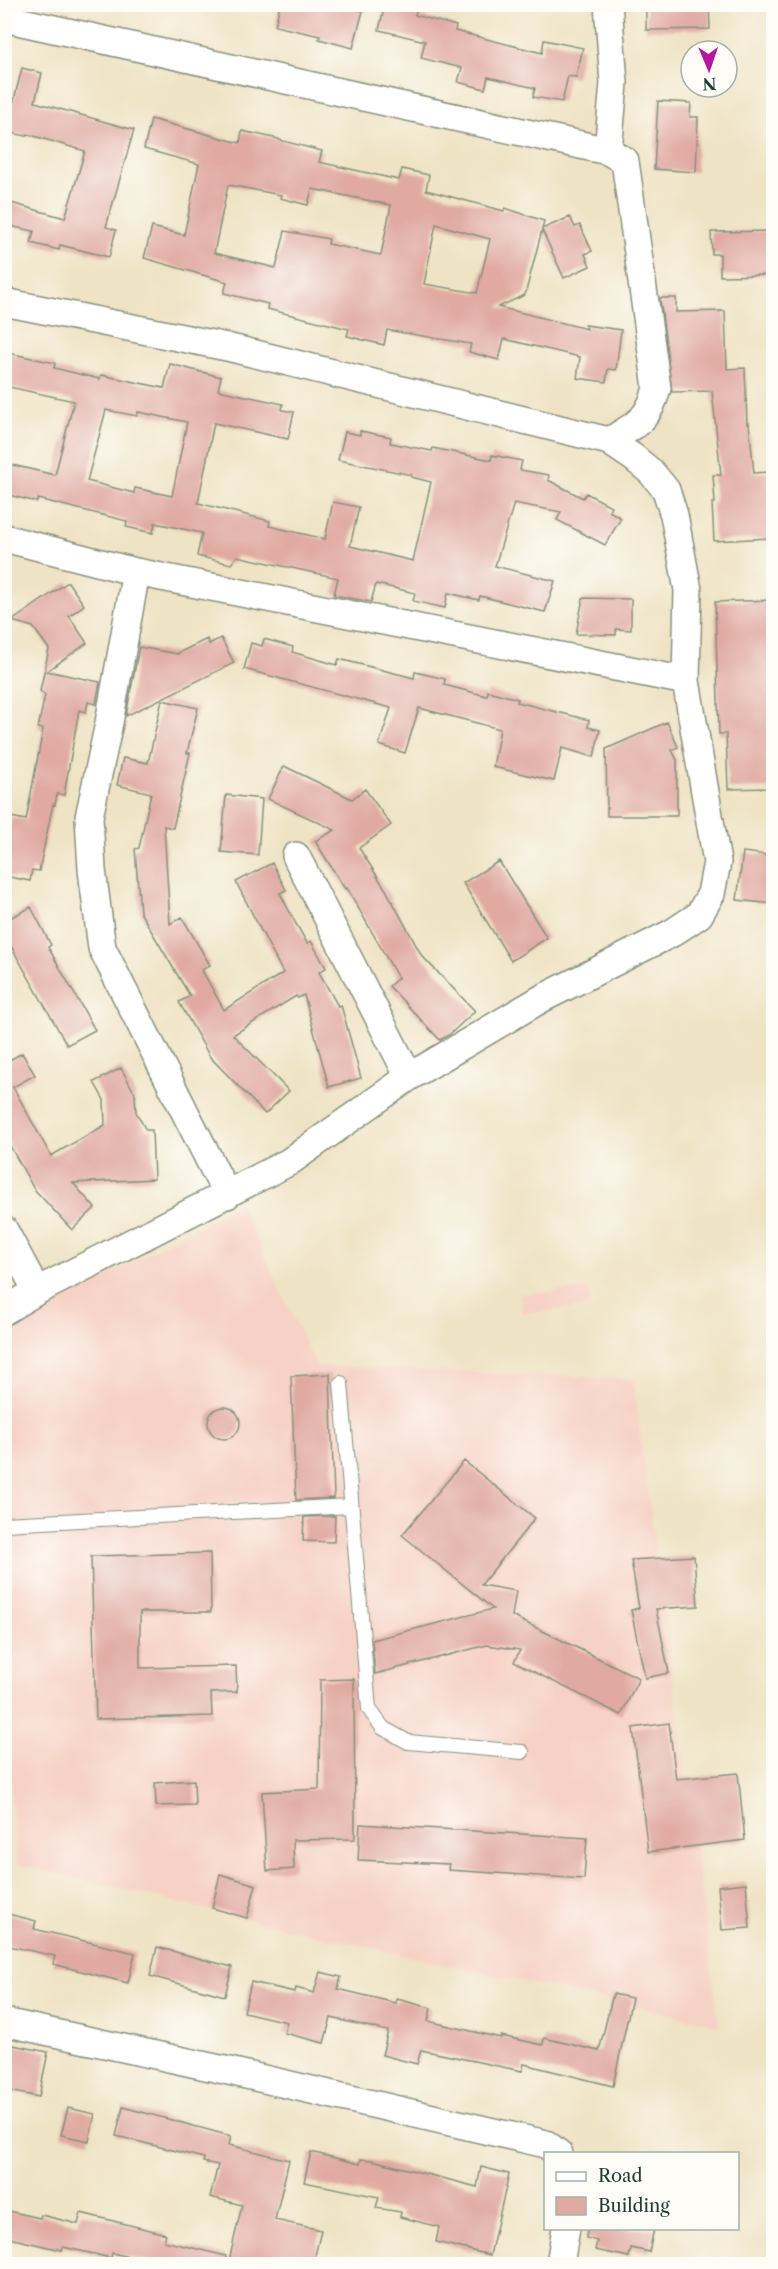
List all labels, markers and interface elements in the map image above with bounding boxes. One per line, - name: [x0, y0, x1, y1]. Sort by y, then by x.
- north arrow: [679, 39, 739, 99]
- text: N: [702, 74, 717, 94]
- legend: [544, 2152, 739, 2230]
- text: Road: [598, 2165, 643, 2187]
- text: Building: [598, 2195, 670, 2217]

